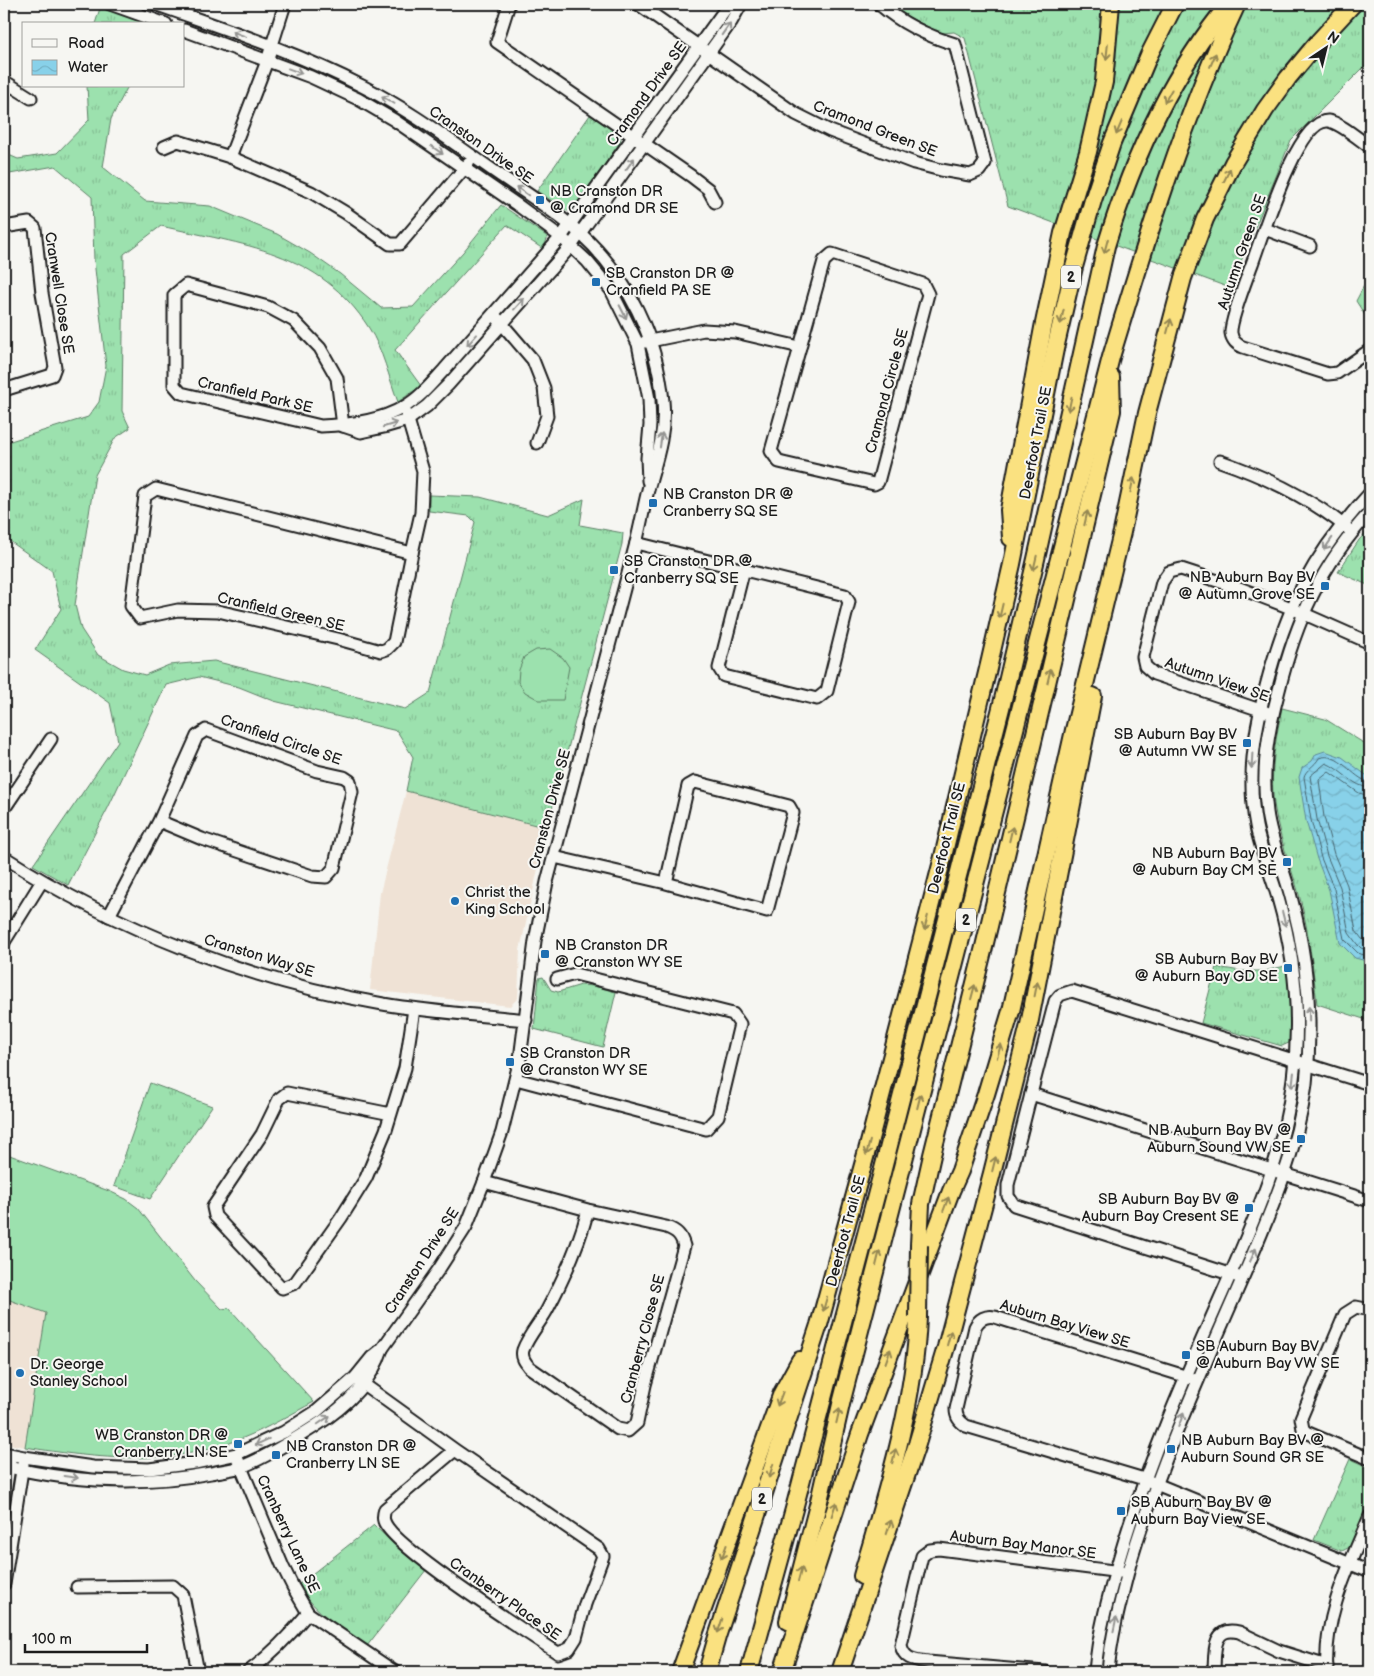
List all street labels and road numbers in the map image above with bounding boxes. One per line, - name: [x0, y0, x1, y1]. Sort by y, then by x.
- street label: Cramond Drive SE: [603, 38, 691, 150]
- street label: Cramond Green SE: [810, 97, 940, 161]
- street label: Cranston Drive SE: [425, 102, 537, 188]
- street label: Autumn Green SE: [1213, 192, 1271, 312]
- street label: Cranwell Close SE: [40, 230, 78, 356]
- road number: 2: [1061, 266, 1081, 288]
- street label: Cramond Circle SE: [861, 326, 913, 455]
- street label: Cranfield Park SE: [196, 373, 315, 418]
- street label: Deerfoot Trail SE: [1016, 385, 1056, 501]
- street label: Cranfield Green SE: [215, 588, 347, 636]
- street label: Autumn View SE: [1162, 653, 1272, 707]
- street label: Cranfield Circle SE: [218, 710, 344, 770]
- street label: Cranston Drive SE: [525, 747, 575, 871]
- street label: Deerfoot Trail SE: [924, 780, 970, 896]
- road number: 2: [956, 908, 976, 932]
- street label: Cranston Way SE: [201, 930, 317, 982]
- street label: Deerfoot Trail SE: [822, 1173, 870, 1289]
- street label: Cranston Drive SE: [380, 1204, 464, 1318]
- street label: Cranberry Close SE: [617, 1272, 669, 1406]
- street label: Auburn Bay View SE: [998, 1295, 1132, 1353]
- street label: Cranberry Lane SE: [252, 1472, 324, 1596]
- road number: 2: [752, 1488, 772, 1510]
- street label: Auburn Bay Manor SE: [949, 1527, 1097, 1563]
- street label: Cranberry Place SE: [445, 1553, 565, 1645]

